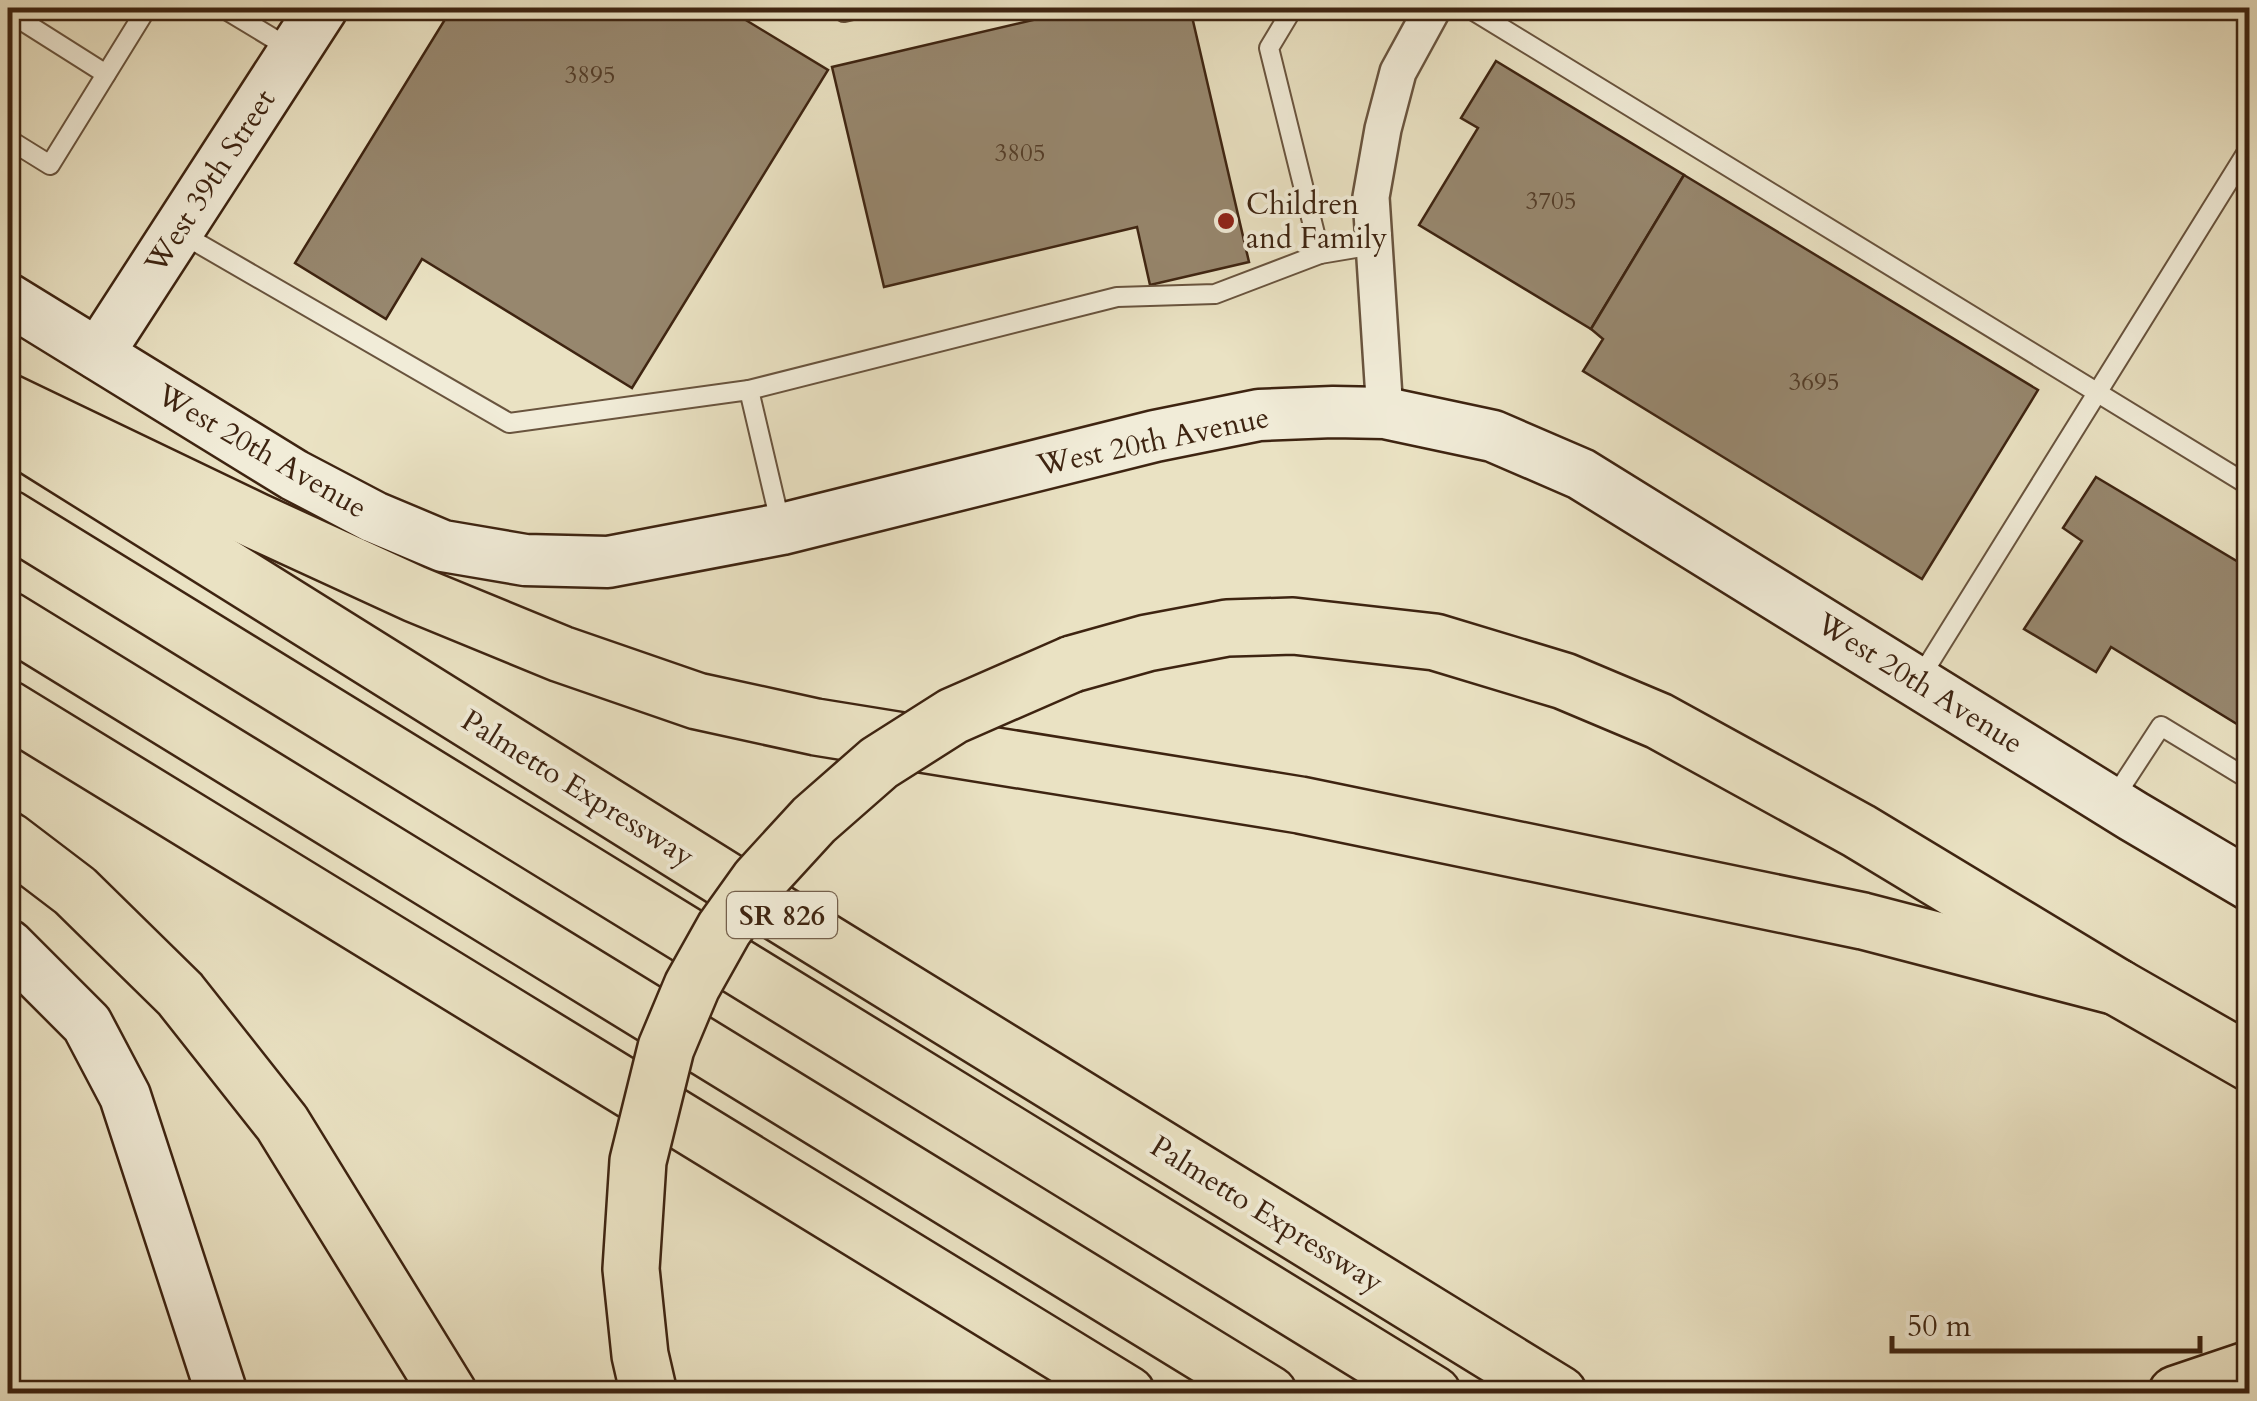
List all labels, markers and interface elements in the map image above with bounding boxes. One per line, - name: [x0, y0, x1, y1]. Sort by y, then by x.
- house number: 3895: [564, 58, 616, 92]
- street label: West 39th Street: [135, 81, 285, 282]
- house number: 3805: [994, 136, 1046, 170]
- place label: Children and Family: [1246, 184, 1388, 259]
- house number: 3705: [1525, 184, 1577, 218]
- marker: Children and Family: [1215, 210, 1237, 232]
- house number: 3695: [1788, 365, 1840, 399]
- street label: West 20th Avenue: [148, 374, 374, 528]
- street label: West 20th Avenue: [1032, 397, 1273, 486]
- street label: West 20th Avenue: [1808, 603, 2031, 763]
- street label: Palmetto Expressway: [453, 700, 702, 877]
- road number: SR 826: [727, 892, 837, 938]
- street label: Palmetto Expressway: [1142, 1126, 1391, 1303]
- scale bar: [1892, 1291, 2200, 1353]
- text: 50 m: [1907, 1306, 1972, 1347]

